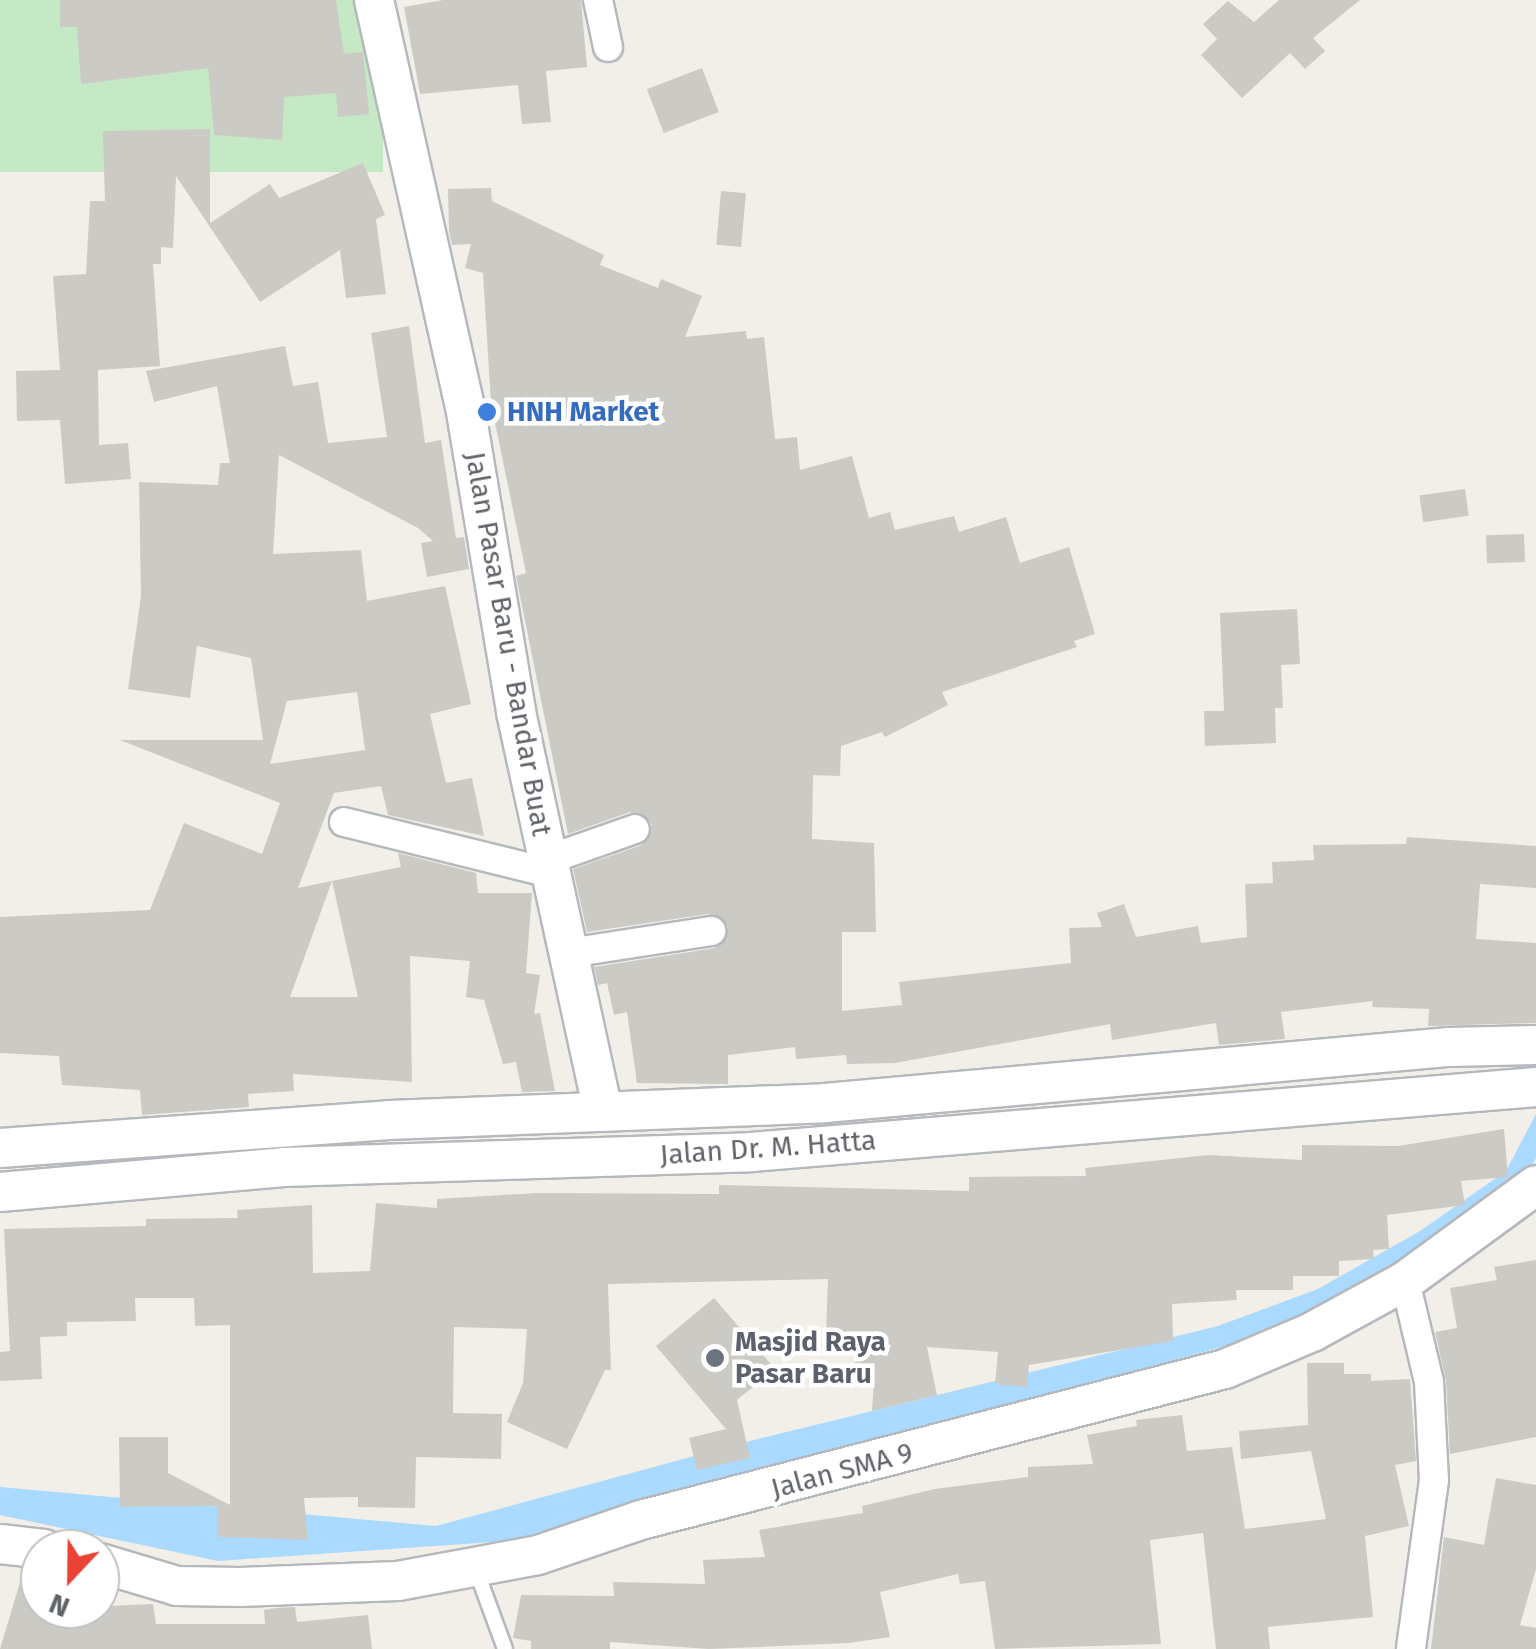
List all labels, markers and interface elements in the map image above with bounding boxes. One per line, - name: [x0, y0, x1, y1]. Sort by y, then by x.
- place label: HNH Market: [507, 395, 659, 429]
- marker: HNH Market: [476, 401, 498, 423]
- street label: Jalan Pasar Baru - Bandar Buat: [458, 449, 558, 839]
- street label: Jalan Dr. M. Hatta: [659, 1124, 877, 1172]
- place label: Masjid Raya Pasar Baru: [735, 1325, 886, 1391]
- marker: Masjid Raya Pasar Baru: [704, 1347, 726, 1369]
- street label: Jalan SMA 9: [767, 1436, 917, 1506]
- north arrow: [20, 1529, 120, 1629]
- text: N: [45, 1587, 74, 1624]

